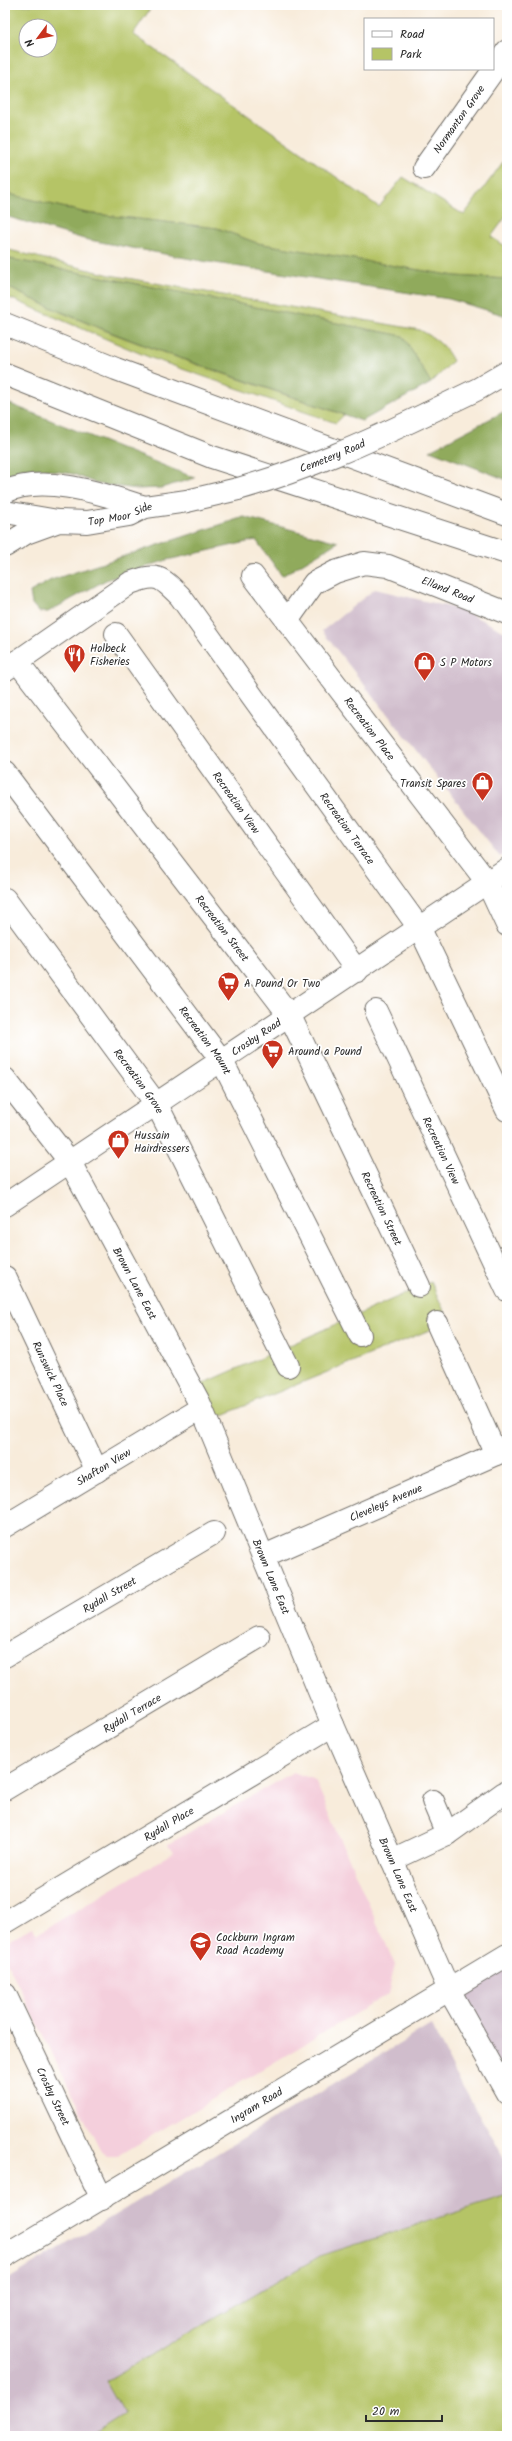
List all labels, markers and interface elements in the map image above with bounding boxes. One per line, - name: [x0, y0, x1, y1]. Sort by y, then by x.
- north arrow: [18, 18, 58, 58]
- legend: [364, 18, 494, 70]
- text: Road: [400, 25, 425, 44]
- text: N: [21, 35, 40, 50]
- text: Park: [400, 45, 422, 64]
- street label: Normanton Grove: [429, 82, 490, 158]
- street label: Cemetery Road: [297, 435, 369, 478]
- street label: Top Moor Side: [87, 498, 153, 532]
- street label: Elland Road: [418, 572, 477, 609]
- place label: Holbeck Fisheries: [90, 640, 130, 671]
- restaurant icon: Holbeck Fisheries: [61, 641, 87, 674]
- shop icon: S P Motors: [412, 649, 438, 682]
- place label: S P Motors: [440, 654, 492, 672]
- street label: Recreation Place: [339, 693, 399, 765]
- street label: Recreation View: [207, 768, 265, 838]
- shop icon: Transit Spares: [469, 770, 495, 803]
- place label: Transit Spares: [400, 775, 466, 793]
- street label: Recreation Terrace: [314, 789, 379, 869]
- street label: Recreation Street: [190, 891, 254, 967]
- supermarket icon: A Pound Or Two: [215, 970, 241, 1003]
- place label: A Pound Or Two: [244, 975, 320, 993]
- street label: Recreation Mount: [174, 1002, 236, 1079]
- street label: Crosby Road: [228, 1014, 286, 1061]
- supermarket icon: Around a Pound: [260, 1038, 286, 1071]
- place label: Around a Pound: [288, 1043, 362, 1061]
- street label: Recreation Grove: [108, 1045, 168, 1117]
- street label: Recreation View: [417, 1114, 464, 1188]
- place label: Hussain Hairdressers: [134, 1127, 190, 1158]
- shop icon: Hussain Hairdressers: [106, 1128, 132, 1161]
- street label: Recreation Street: [356, 1169, 407, 1249]
- street label: Brown Lane East: [107, 1244, 162, 1324]
- street label: Runswick Place: [27, 1338, 73, 1410]
- street label: Shafton View: [73, 1444, 136, 1491]
- street label: Cleveleys Avenue: [347, 1479, 426, 1527]
- street label: Brown Lane East: [247, 1536, 295, 1618]
- street label: Rydall Street: [79, 1572, 141, 1618]
- street label: Rydall Terrace: [100, 1689, 165, 1738]
- street label: Rydall Place: [141, 1802, 198, 1847]
- street label: Brown Lane East: [373, 1835, 422, 1916]
- place label: Cockburn Ingram Road Academy: [216, 1929, 295, 1960]
- school or university icon: Cockburn Ingram Road Academy: [188, 1930, 214, 1963]
- street label: Crosby Street: [31, 2064, 74, 2130]
- street label: Ingram Road: [227, 2083, 287, 2129]
- scale bar: [366, 2397, 442, 2423]
- text: 20 m: [372, 2402, 400, 2421]

